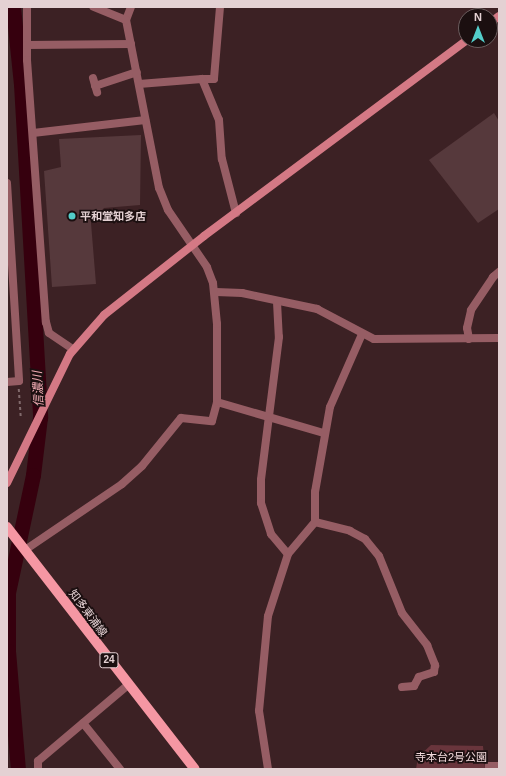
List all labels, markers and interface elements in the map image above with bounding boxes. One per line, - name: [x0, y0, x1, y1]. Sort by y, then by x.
- north arrow: [458, 8, 498, 48]
- text: N: [474, 11, 482, 23]
- place label: 平和堂知多店: [80, 209, 146, 223]
- marker: 平和堂知多店: [67, 211, 77, 221]
- water label: 信濃川: [31, 371, 47, 407]
- street label: 知多東浦線: [66, 587, 110, 639]
- road number: 24: [99, 652, 119, 668]
- park label: 寺本台2号公園: [415, 750, 487, 764]

